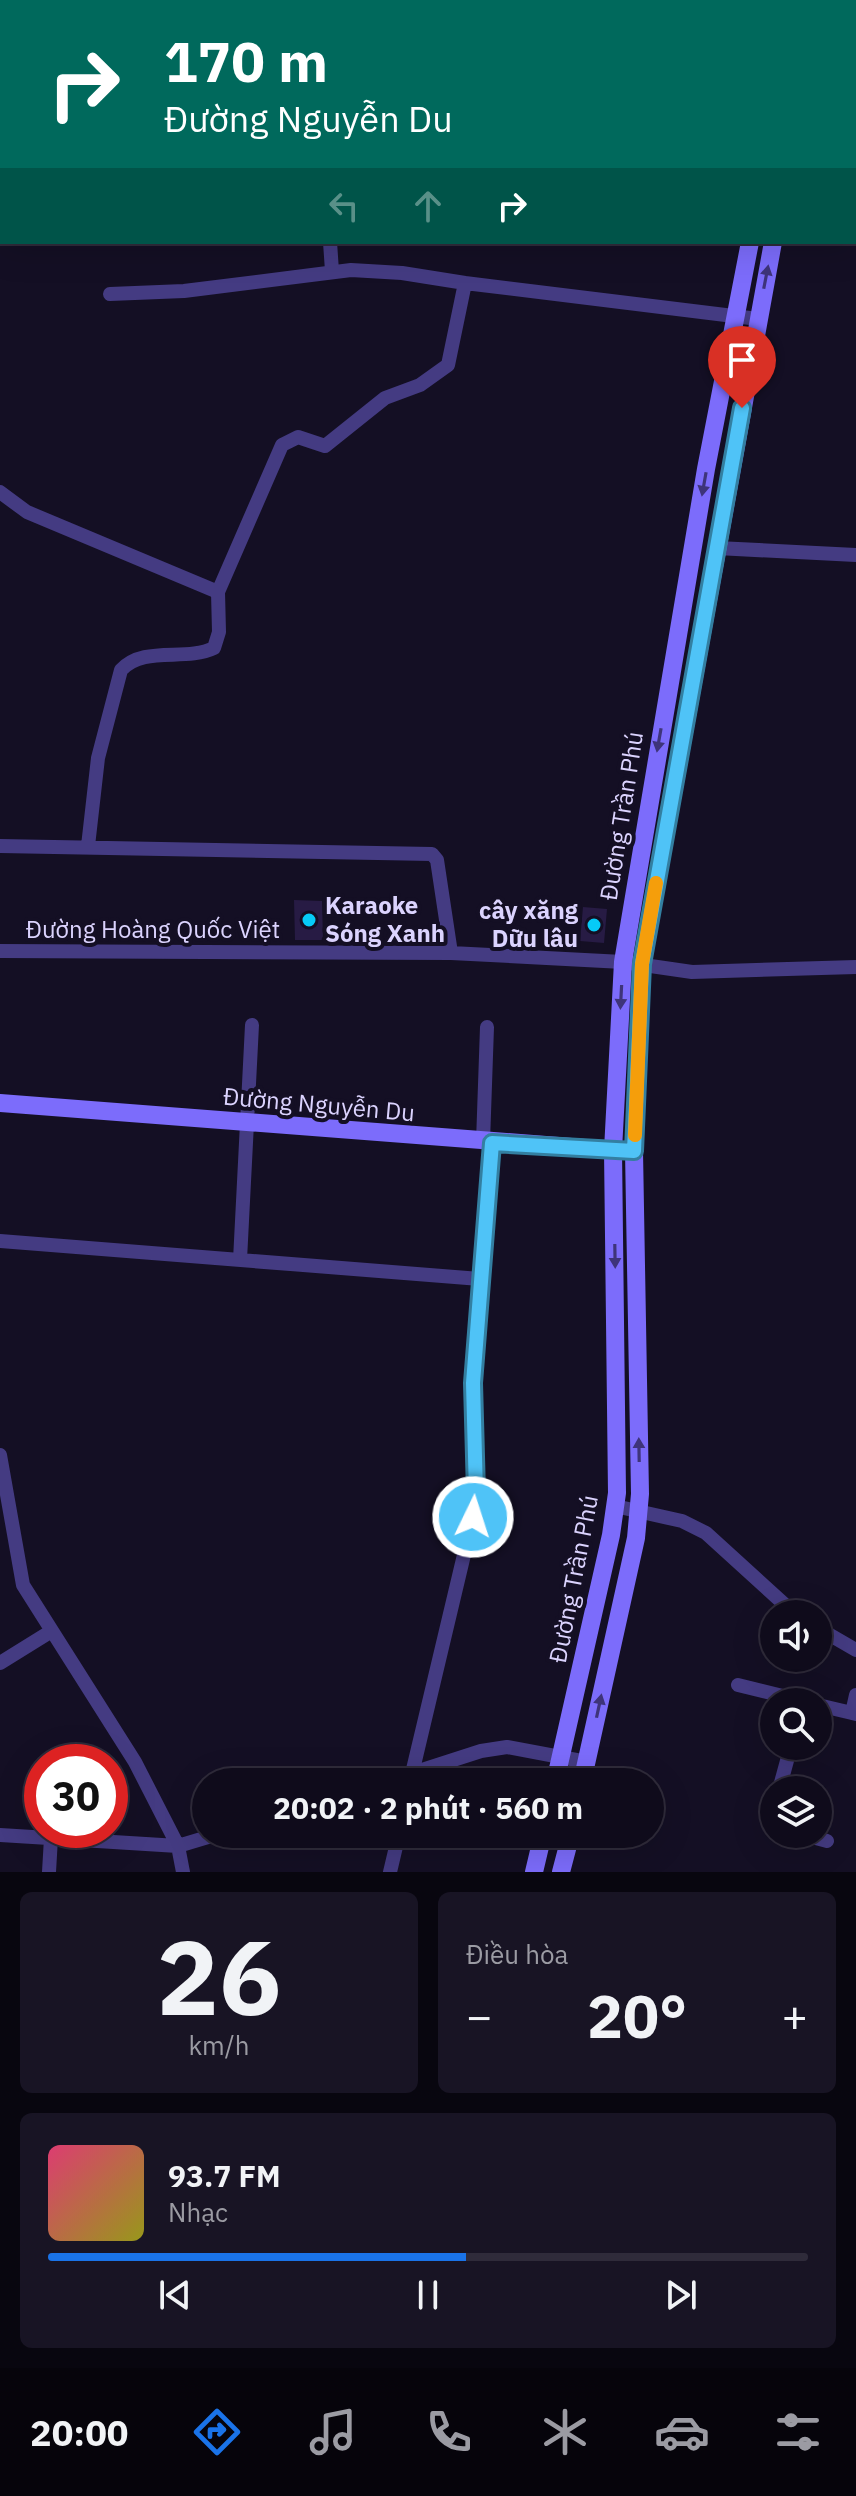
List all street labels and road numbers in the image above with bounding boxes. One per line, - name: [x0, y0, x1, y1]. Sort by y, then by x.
- street label: Đường Trần Phú: [592, 729, 650, 903]
- street label: Đường Hoàng Quốc Việt: [26, 913, 280, 945]
- street label: Đường Nguyễn Du: [222, 1080, 416, 1128]
- street label: Đường Trần Phú: [541, 1492, 605, 1666]

